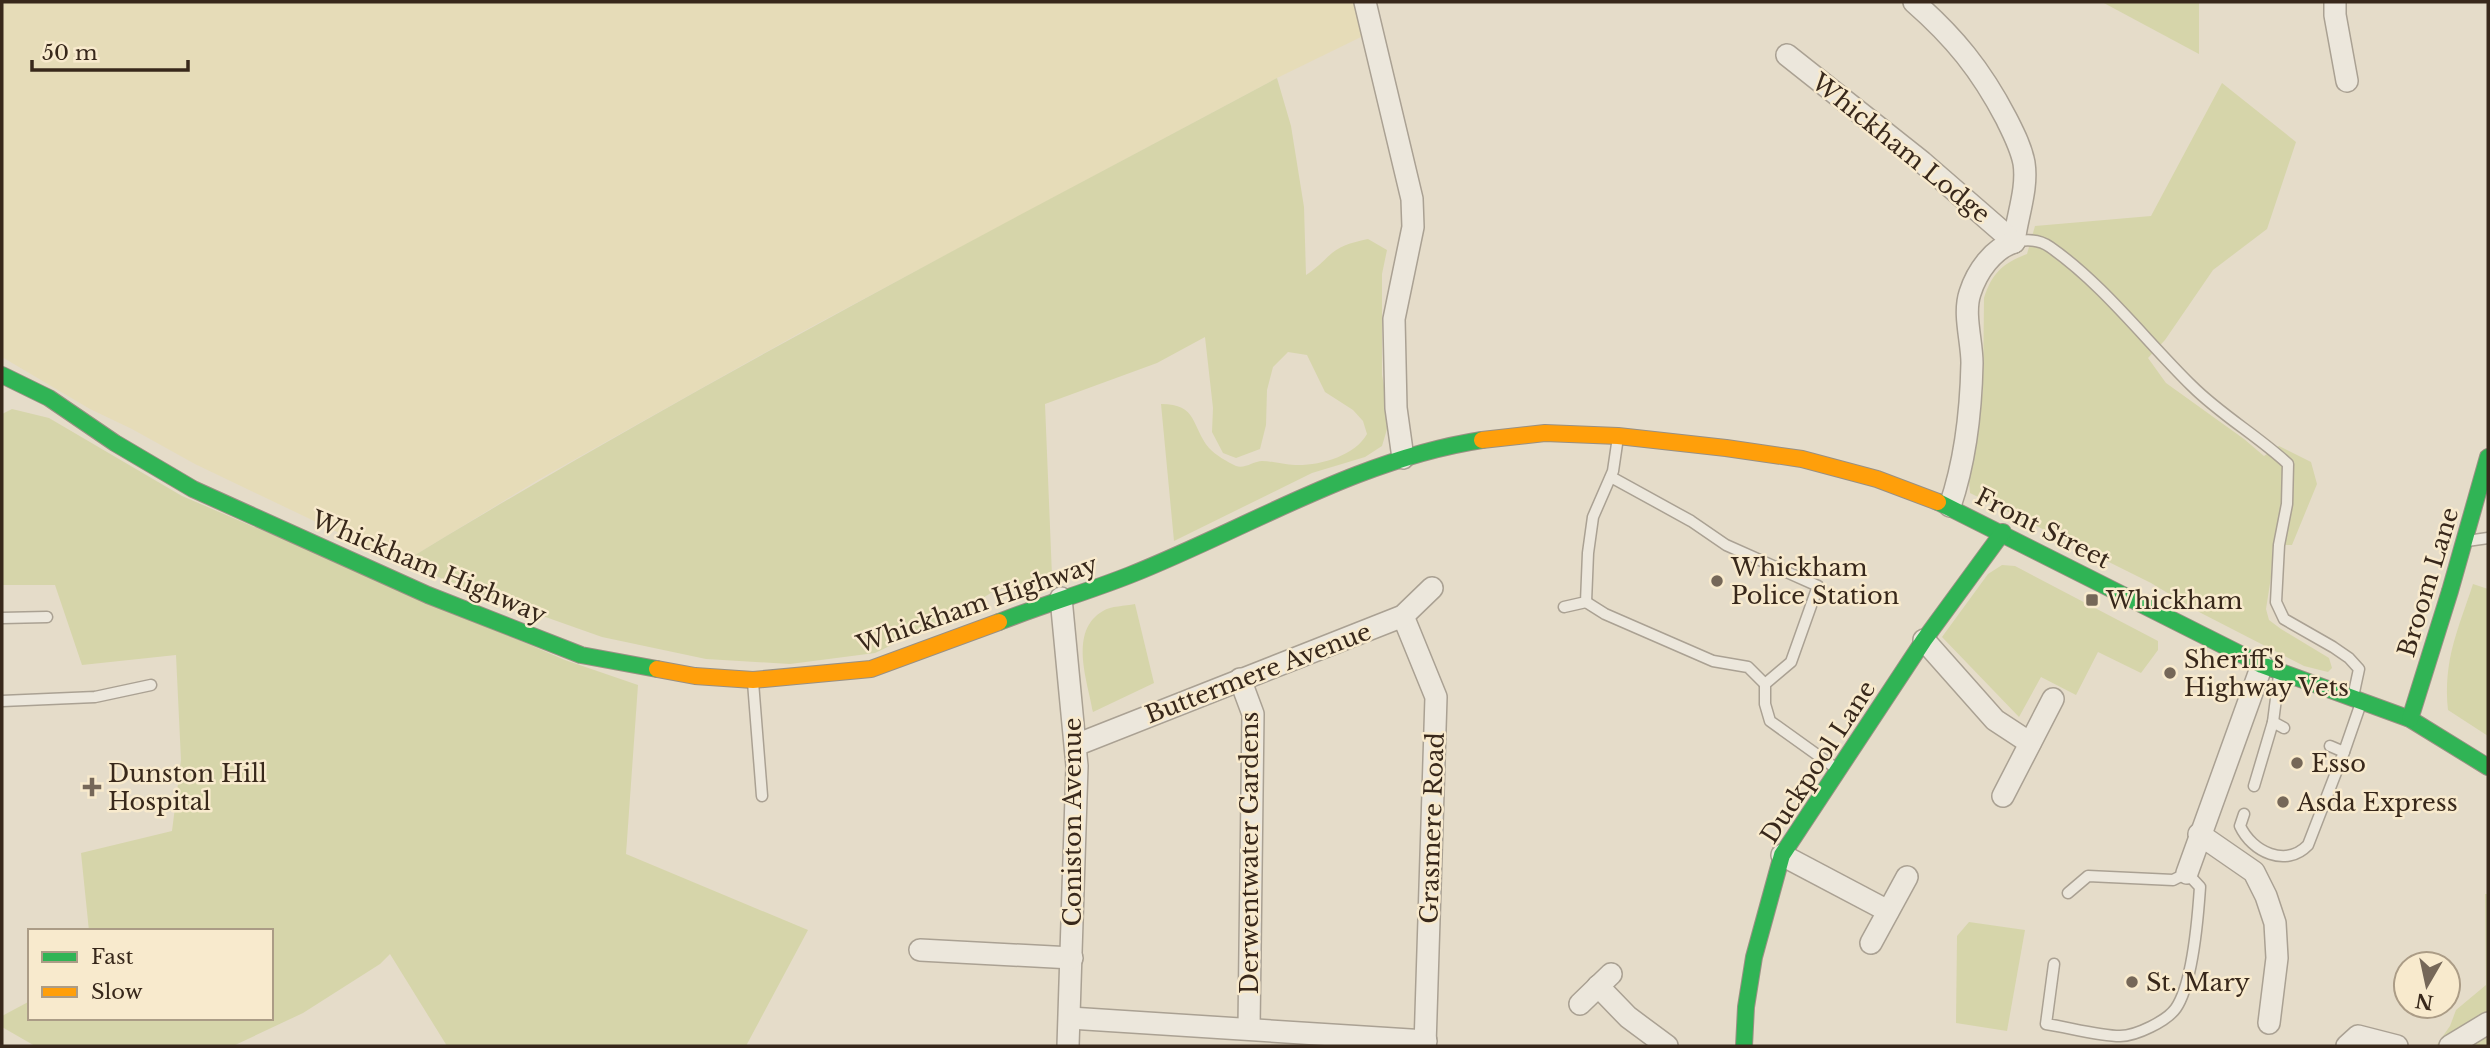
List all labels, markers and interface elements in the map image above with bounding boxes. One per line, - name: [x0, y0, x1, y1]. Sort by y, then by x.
- scale bar: [32, 28, 187, 72]
- text: 50 m: [42, 40, 98, 66]
- street label: Whickham Lodge: [1805, 67, 1996, 229]
- street label: Front Street: [1971, 482, 2115, 574]
- street label: Whickham Highway: [306, 504, 552, 630]
- street label: Broom Lane: [2392, 504, 2464, 660]
- street label: Whickham Highway: [852, 549, 1102, 659]
- place label: Whickham Police Station: [1730, 553, 1899, 610]
- marker: Whickham Police Station: [1709, 573, 1725, 589]
- place label: Whickham: [2105, 586, 2243, 615]
- marker: Whickham: [2084, 592, 2100, 608]
- street label: Buttermere Avenue: [1141, 617, 1375, 729]
- place label: Sheriff's Highway Vets: [2184, 645, 2349, 702]
- marker: Sheriff's Highway Vets: [2162, 665, 2178, 681]
- street label: Duckpool Lane: [1755, 675, 1881, 849]
- street label: Derwentwater Gardens: [1235, 712, 1264, 994]
- street label: Coniston Avenue: [1058, 717, 1087, 927]
- street label: Grasmere Road: [1414, 732, 1450, 924]
- place label: Esso: [2311, 749, 2366, 778]
- marker: Esso: [2289, 755, 2305, 771]
- place label: Dunston Hill Hospital: [108, 759, 267, 816]
- marker: Dunston Hill Hospital: [82, 777, 102, 797]
- place label: Asda Express: [2296, 788, 2458, 817]
- marker: Asda Express: [2275, 794, 2291, 810]
- legend: [28, 929, 273, 1020]
- text: Fast: [91, 944, 133, 970]
- north arrow: [2392, 950, 2462, 1020]
- place label: St. Mary: [2146, 968, 2251, 997]
- marker: St. Mary: [2124, 974, 2140, 990]
- text: Slow: [91, 979, 143, 1005]
- text: N: [2414, 989, 2435, 1014]

